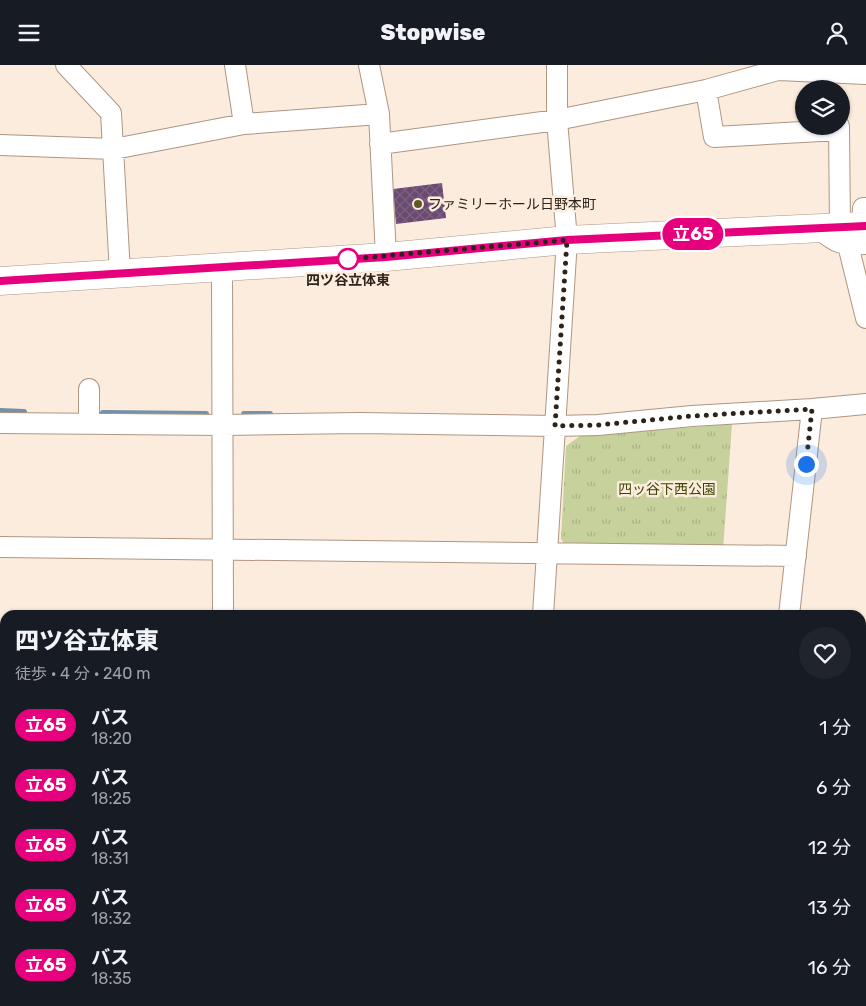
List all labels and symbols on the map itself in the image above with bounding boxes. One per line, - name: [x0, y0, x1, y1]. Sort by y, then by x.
- place label: ファミリーホール日野本町: [428, 196, 596, 213]
- marker: ファミリーホール日野本町: [412, 198, 424, 210]
- line badge: 立65: [664, 218, 722, 250]
- marker: 四ツ谷立体東: [337, 248, 359, 270]
- place label: 四ツ谷立体東: [306, 272, 390, 289]
- your location: [794, 452, 819, 477]
- park label: 四ッ谷下西公園: [618, 481, 716, 498]

